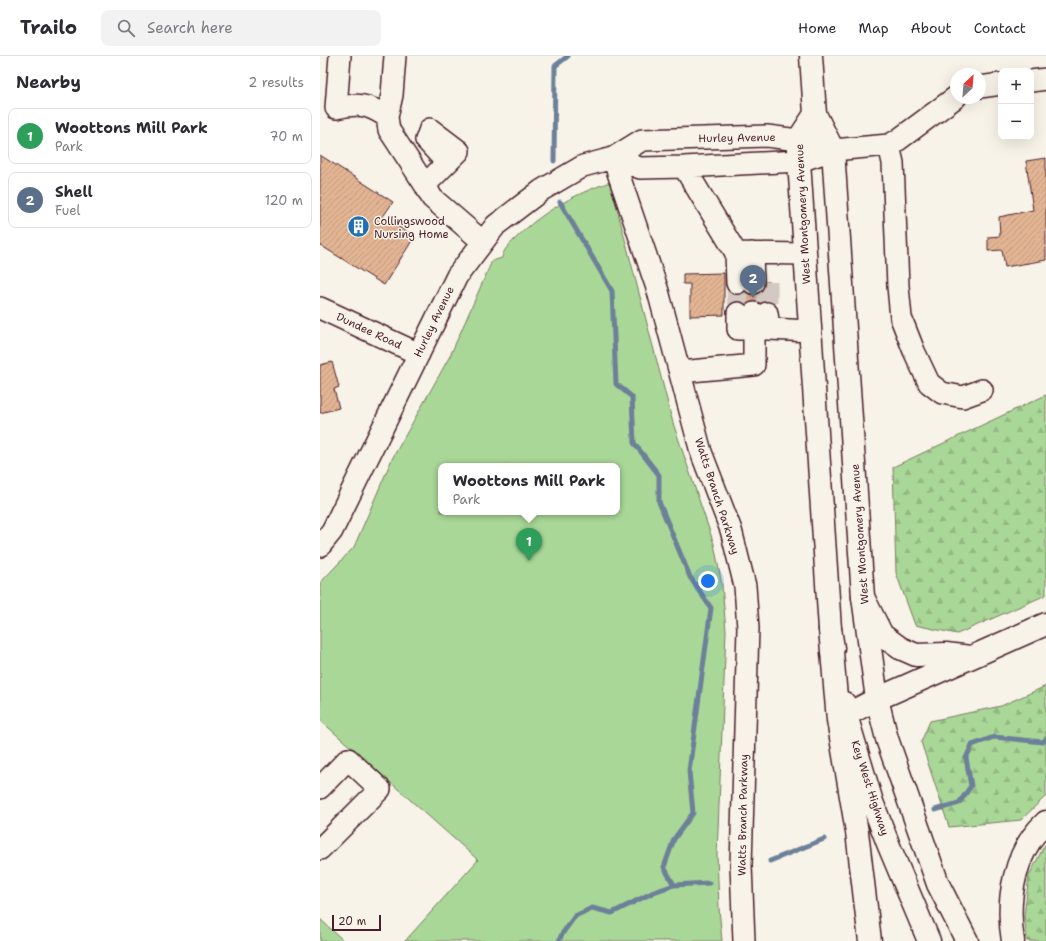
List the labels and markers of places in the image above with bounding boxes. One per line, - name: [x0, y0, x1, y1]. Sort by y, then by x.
- building icon: Collingswood Nursing Home: [346, 214, 372, 240]
- place label: Collingswood Nursing Home: [374, 214, 449, 242]
- pin: 2: [740, 265, 766, 298]
- pin: 1: [516, 528, 542, 561]

